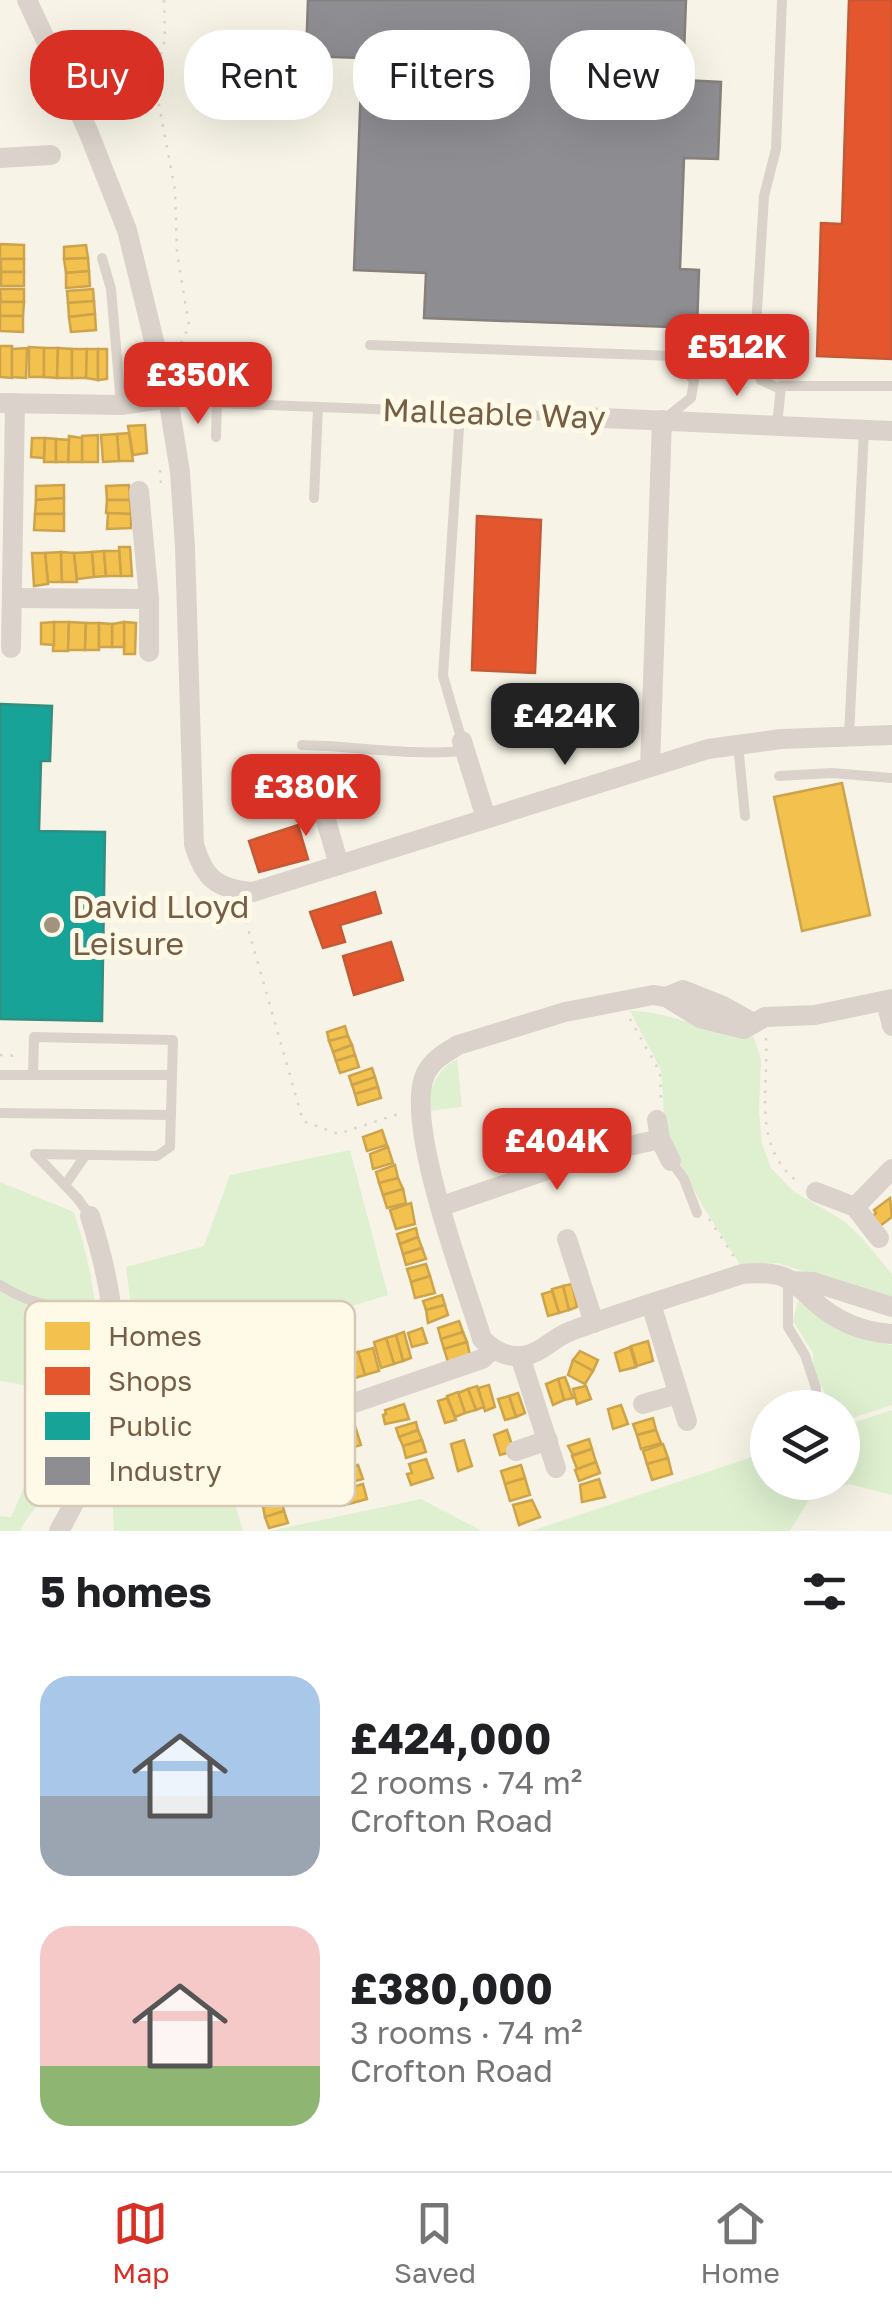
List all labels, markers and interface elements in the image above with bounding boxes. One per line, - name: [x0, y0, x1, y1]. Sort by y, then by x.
- chip: Buy: [30, 30, 164, 120]
- chip: Rent: [184, 30, 333, 120]
- chip: Filters: [353, 30, 530, 120]
- chip: New: [550, 30, 695, 120]
- pin: £512K: [667, 314, 807, 399]
- text: £512K: [687, 327, 787, 365]
- pin: £350K: [128, 342, 268, 427]
- text: £350K: [146, 355, 250, 393]
- street label: Malleable Way: [382, 390, 606, 436]
- pin: £424K: [495, 683, 635, 768]
- text: £424K: [513, 696, 617, 734]
- pin: £380K: [236, 754, 376, 839]
- text: £380K: [253, 767, 359, 805]
- place label: David Lloyd Leisure: [72, 887, 249, 962]
- marker: David Lloyd Leisure: [41, 914, 63, 936]
- pin: £404K: [487, 1108, 627, 1193]
- text: £404K: [504, 1121, 610, 1159]
- legend: [25, 1301, 355, 1506]
- text: Homes: [108, 1319, 202, 1352]
- text: Shops: [108, 1364, 192, 1397]
- map controls: [750, 1390, 860, 1500]
- button: layers: [750, 1390, 860, 1500]
- text: Public: [108, 1409, 192, 1442]
- text: Industry: [108, 1454, 222, 1487]
- icon: filters: [797, 1564, 852, 1619]
- text: 5 homes: [40, 1566, 212, 1616]
- text: £424,000: [350, 1713, 551, 1763]
- icon: home: [120, 1716, 240, 1836]
- text: 2 rooms · 74 m²: [350, 1763, 582, 1801]
- text: Crofton Road: [350, 1801, 553, 1839]
- text: £380,000: [350, 1963, 553, 2013]
- icon: home: [120, 1966, 240, 2086]
- text: 3 rooms · 74 m²: [350, 2013, 582, 2051]
- text: Crofton Road: [350, 2051, 553, 2089]
- tab: Map: [112, 2196, 169, 2289]
- tab: Saved: [394, 2196, 476, 2289]
- tab: Home: [701, 2196, 780, 2289]

